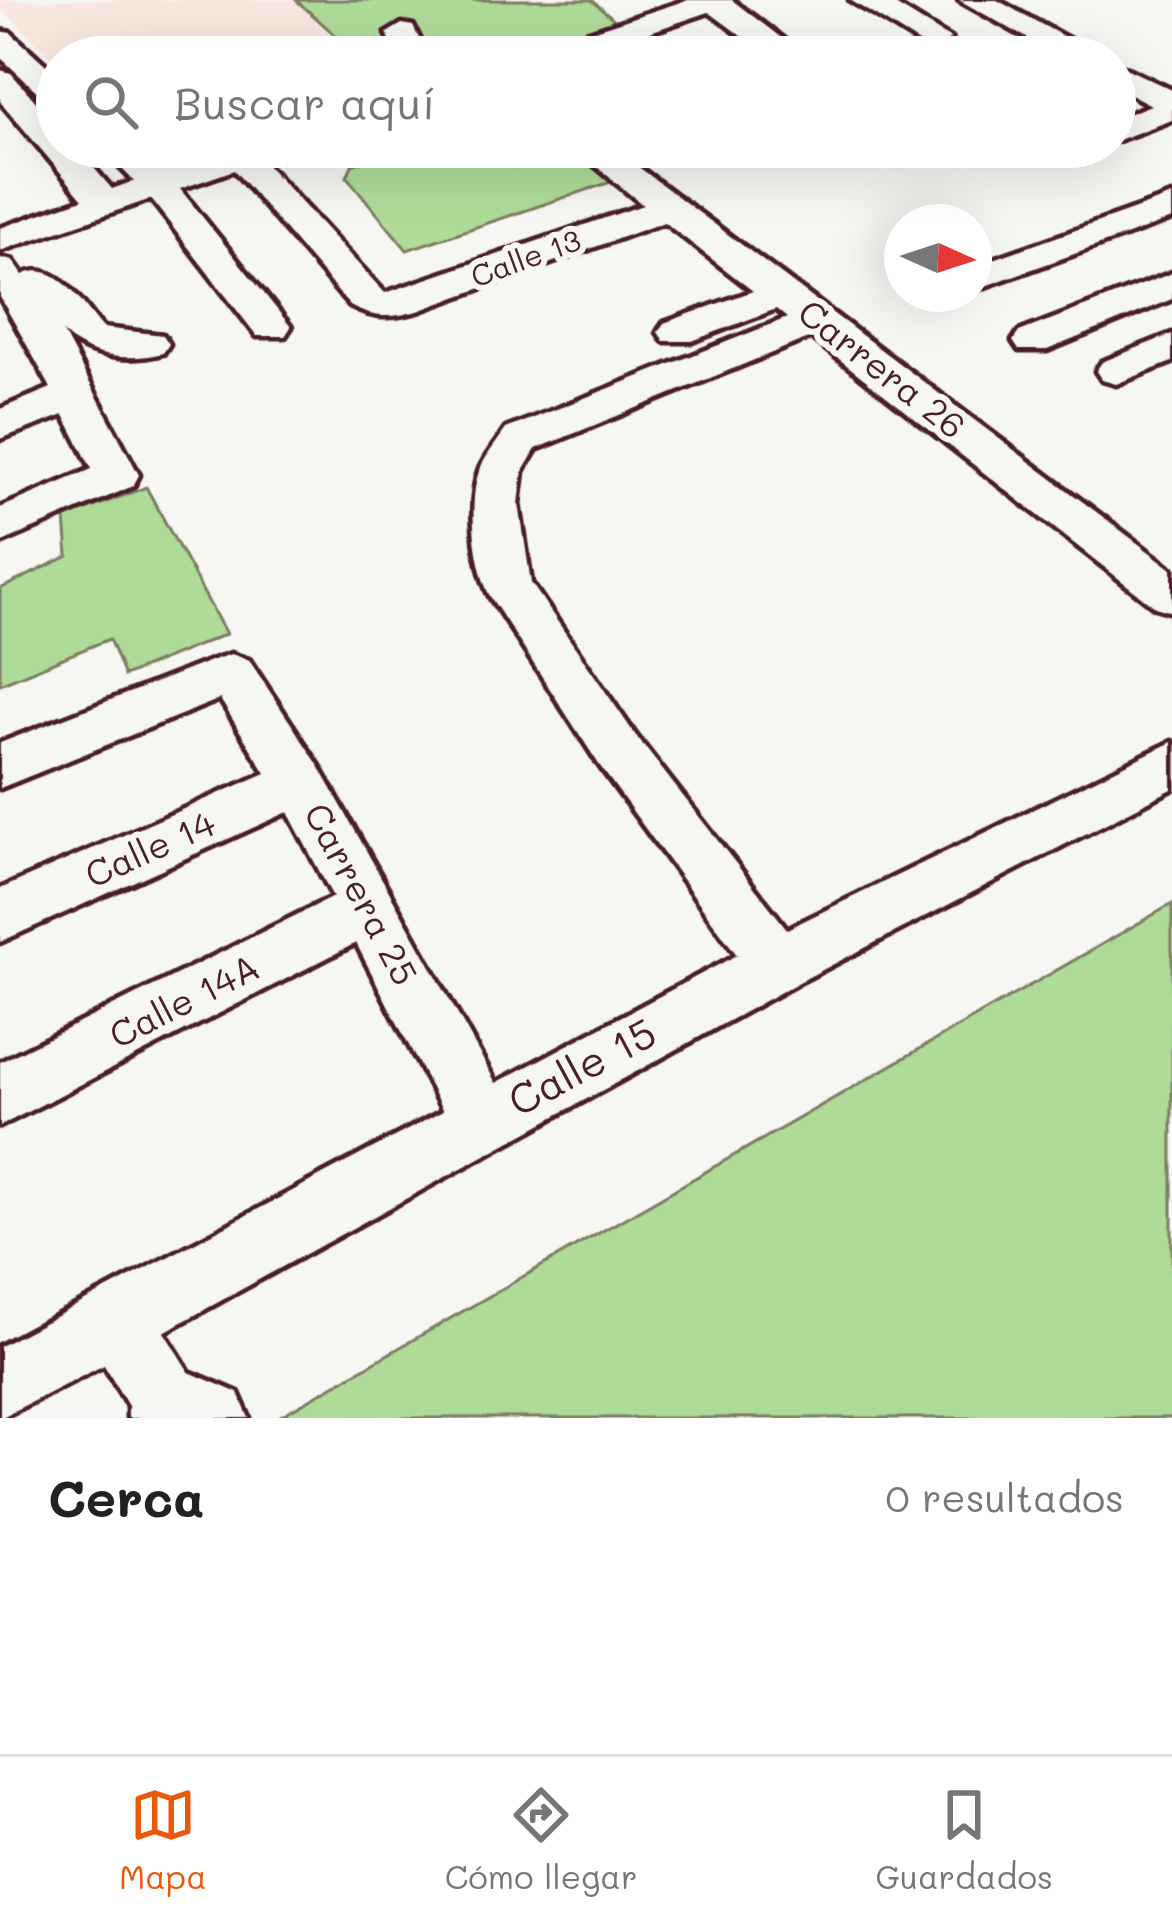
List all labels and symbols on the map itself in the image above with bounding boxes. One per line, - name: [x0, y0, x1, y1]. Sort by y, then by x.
- north arrow: [884, 204, 992, 312]
- street label: Calle 13: [465, 219, 586, 295]
- street label: Carrera 26: [790, 288, 976, 448]
- street label: Carrera 25: [295, 794, 430, 992]
- street label: Calle 14: [77, 798, 222, 897]
- street label: Calle 14A: [100, 942, 266, 1057]
- street label: Calle 15: [498, 1004, 665, 1127]

